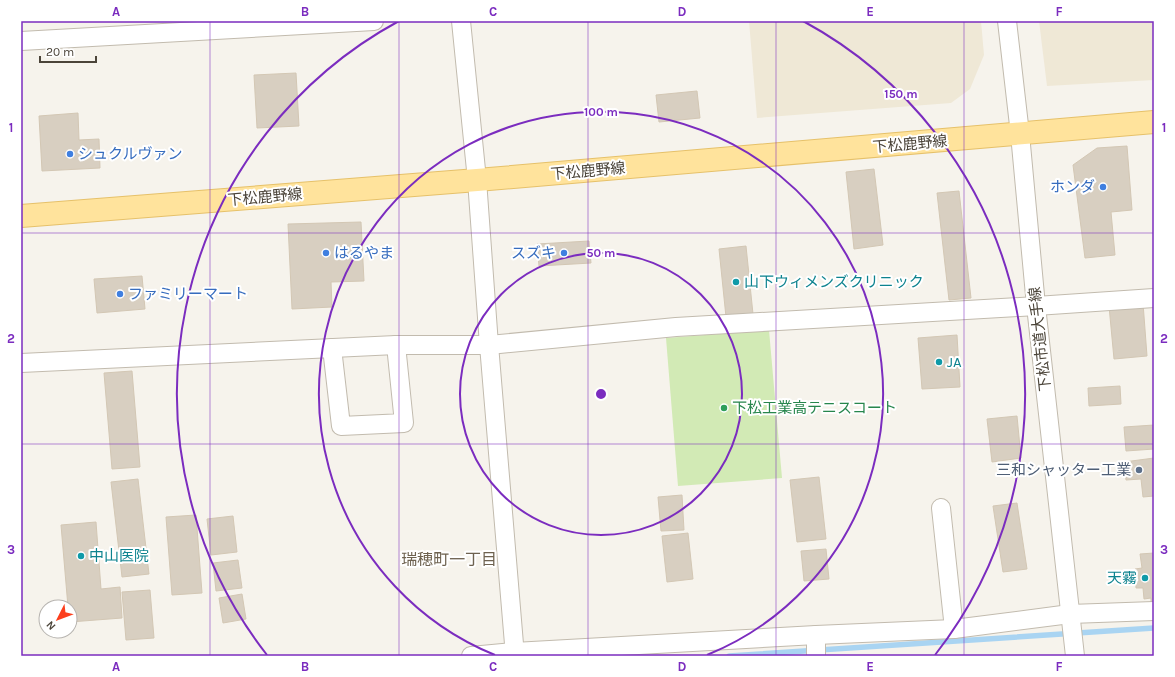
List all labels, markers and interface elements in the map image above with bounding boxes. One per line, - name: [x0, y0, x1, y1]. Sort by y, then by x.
- text: A: [112, 4, 120, 19]
- text: B: [301, 4, 309, 19]
- text: C: [489, 4, 497, 19]
- text: D: [678, 4, 687, 19]
- text: E: [866, 4, 874, 19]
- text: F: [1055, 4, 1063, 19]
- scale bar: [40, 38, 96, 64]
- text: 20 m: [46, 45, 74, 59]
- text: 150 m: [884, 87, 918, 101]
- text: 100 m: [584, 105, 618, 119]
- text: 1: [9, 120, 13, 135]
- text: 1: [1162, 120, 1166, 135]
- street label: 下松鹿野線: [872, 132, 948, 156]
- place label: シュクルヴァン: [78, 145, 183, 163]
- marker: シュクルヴァン: [65, 149, 75, 159]
- street label: 下松鹿野線: [550, 159, 626, 183]
- place label: ホンダ: [1050, 178, 1095, 196]
- marker: ホンダ: [1098, 182, 1108, 192]
- street label: 下松鹿野線: [227, 185, 303, 209]
- place label: はるやま: [334, 244, 394, 262]
- place label: スズキ: [511, 244, 556, 262]
- text: 50 m: [587, 246, 616, 260]
- marker: はるやま: [321, 248, 331, 258]
- marker: スズキ: [559, 248, 569, 258]
- place label: 山下ウィメンズクリニック: [744, 273, 924, 291]
- marker: 山下ウィメンズクリニック: [731, 277, 741, 287]
- place label: ファミリーマート: [128, 285, 248, 303]
- street label: 下松市道大手線: [1026, 286, 1054, 392]
- marker: ファミリーマート: [115, 289, 125, 299]
- text: 2: [7, 331, 15, 346]
- text: 2: [1160, 331, 1168, 346]
- place label: JA: [947, 353, 962, 371]
- marker: JA: [934, 357, 944, 367]
- centre of rings: [594, 387, 608, 401]
- place label: 下松工業高テニスコート: [732, 399, 897, 417]
- marker: 下松工業高テニスコート: [719, 403, 729, 413]
- place label: 三和シャッター工業: [996, 461, 1131, 479]
- marker: 三和シャッター工業: [1134, 465, 1144, 475]
- text: 3: [7, 542, 15, 557]
- text: 3: [1160, 542, 1168, 557]
- place label: 中山医院: [89, 547, 149, 565]
- district label: 瑞穂町一丁目: [401, 550, 497, 569]
- marker: 中山医院: [76, 551, 86, 561]
- place label: 天霧: [1107, 569, 1137, 587]
- marker: 天霧: [1140, 573, 1150, 583]
- north arrow: [38, 599, 78, 639]
- text: N: [43, 618, 58, 633]
- text: A: [112, 659, 120, 674]
- text: B: [301, 659, 309, 674]
- text: C: [489, 659, 497, 674]
- text: D: [678, 659, 687, 674]
- text: E: [866, 659, 874, 674]
- text: F: [1055, 659, 1063, 674]

